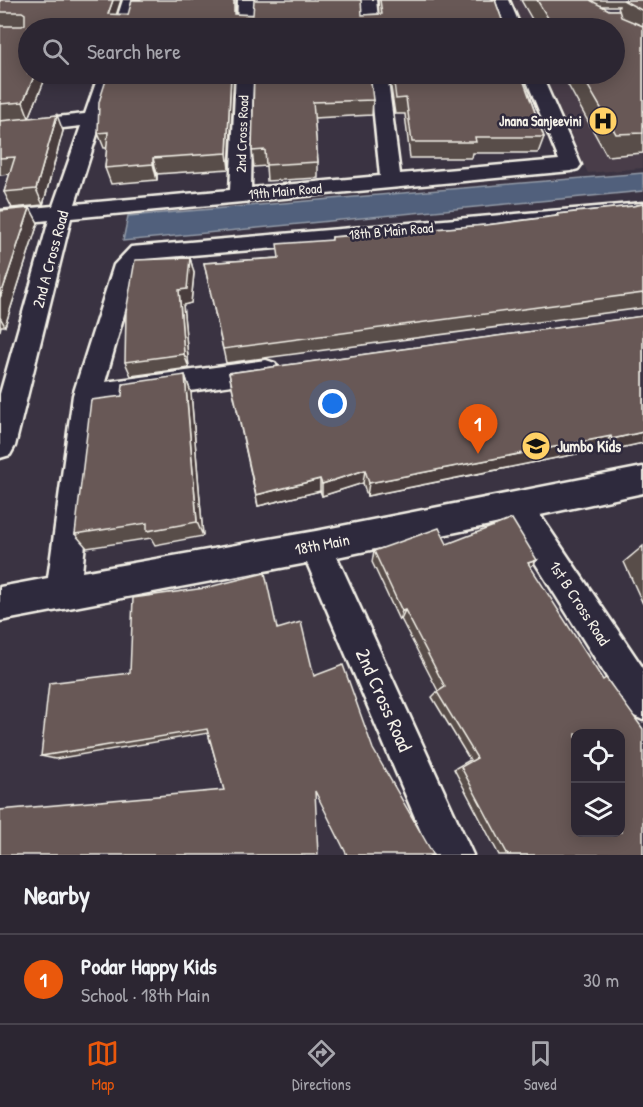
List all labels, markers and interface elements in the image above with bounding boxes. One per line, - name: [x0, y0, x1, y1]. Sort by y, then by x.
- search box: [18, 18, 625, 84]
- icon: search: [39, 35, 72, 68]
- text: Search here: [87, 36, 181, 66]
- street label: 2nd Cross Road: [231, 95, 252, 173]
- hospital icon: Jnana Sanjeevini: [587, 105, 619, 137]
- place label: Jnana Sanjeevini: [499, 111, 582, 131]
- street label: 19th Main Road: [247, 178, 323, 203]
- street label: 2nd A Cross Road: [26, 208, 74, 310]
- street label: 18th B Main Road: [348, 217, 435, 244]
- your location: [318, 389, 347, 418]
- pin: 1: [458, 404, 498, 454]
- school or university icon: Jumbo Kids: [520, 430, 552, 462]
- place label: Jumbo Kids: [557, 435, 622, 457]
- street label: 18th Main: [293, 528, 351, 560]
- street label: 1st B Cross Road: [544, 557, 616, 649]
- street label: 2nd Cross Road: [350, 644, 419, 756]
- map controls: [571, 729, 625, 837]
- button: locate: [571, 729, 625, 783]
- button: layers: [571, 783, 625, 837]
- text: Nearby: [24, 877, 90, 912]
- text: Podar Happy Kids: [81, 951, 217, 981]
- text: 1: [40, 966, 47, 993]
- text: 30 m: [583, 966, 619, 993]
- text: School · 18th Main: [81, 981, 210, 1008]
- tab: Map: [86, 1037, 119, 1095]
- tab: Directions: [292, 1037, 351, 1095]
- tab: Saved: [524, 1037, 557, 1095]

